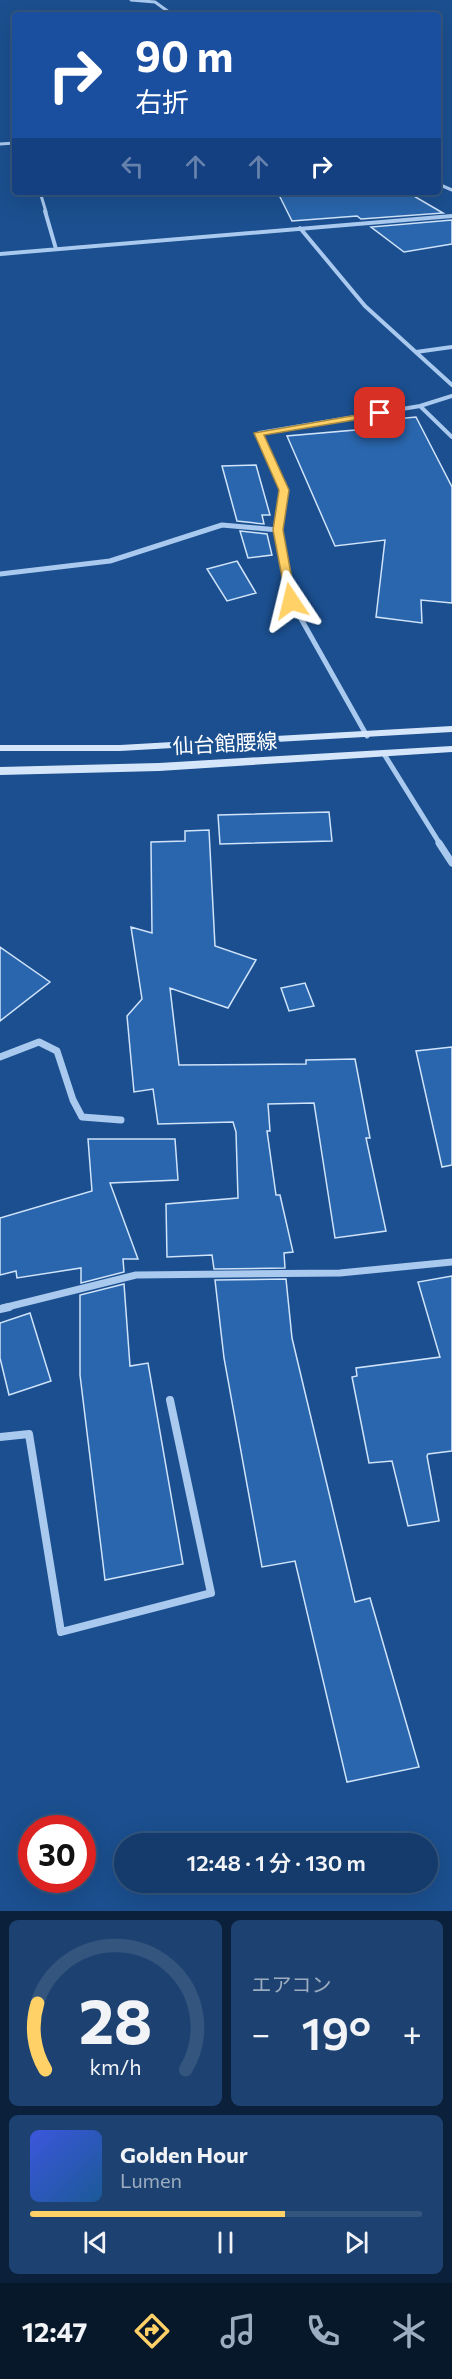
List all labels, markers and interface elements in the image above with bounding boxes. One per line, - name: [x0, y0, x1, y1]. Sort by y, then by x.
- text: 90 m: [135, 29, 234, 81]
- icon: right: [36, 36, 114, 114]
- text: 右折: [135, 85, 189, 118]
- icon: left: [116, 150, 149, 183]
- icon: ahead: [179, 150, 212, 183]
- icon: ahead: [242, 150, 275, 183]
- icon: right: [305, 150, 338, 183]
- pin: [354, 387, 405, 438]
- icon: arrive: [363, 396, 396, 429]
- position arrow: [259, 569, 323, 633]
- street label: 仙台館腰線: [172, 727, 278, 758]
- speed limit sign: 30: [18, 1815, 96, 1893]
- text: 12:48 · 1 分 · 130 m: [186, 1849, 366, 1876]
- text: エアコン: [252, 1972, 332, 1996]
- text: 28: [78, 1981, 152, 2057]
- text: 19°: [302, 2004, 371, 2059]
- text: −: [252, 2012, 270, 2053]
- text: +: [403, 2012, 422, 2053]
- text: km/h: [89, 2053, 141, 2079]
- text: Golden Hour: [120, 2141, 248, 2168]
- text: Lumen: [120, 2168, 182, 2192]
- icon: previous: [79, 2226, 112, 2259]
- icon: pause: [209, 2226, 242, 2259]
- icon: next: [340, 2226, 373, 2259]
- icon: directions: [131, 2310, 173, 2352]
- icon: music: [217, 2310, 259, 2352]
- icon: phone: [302, 2310, 344, 2352]
- icon: climate: [388, 2310, 430, 2352]
- text: 12:47: [22, 2315, 87, 2348]

